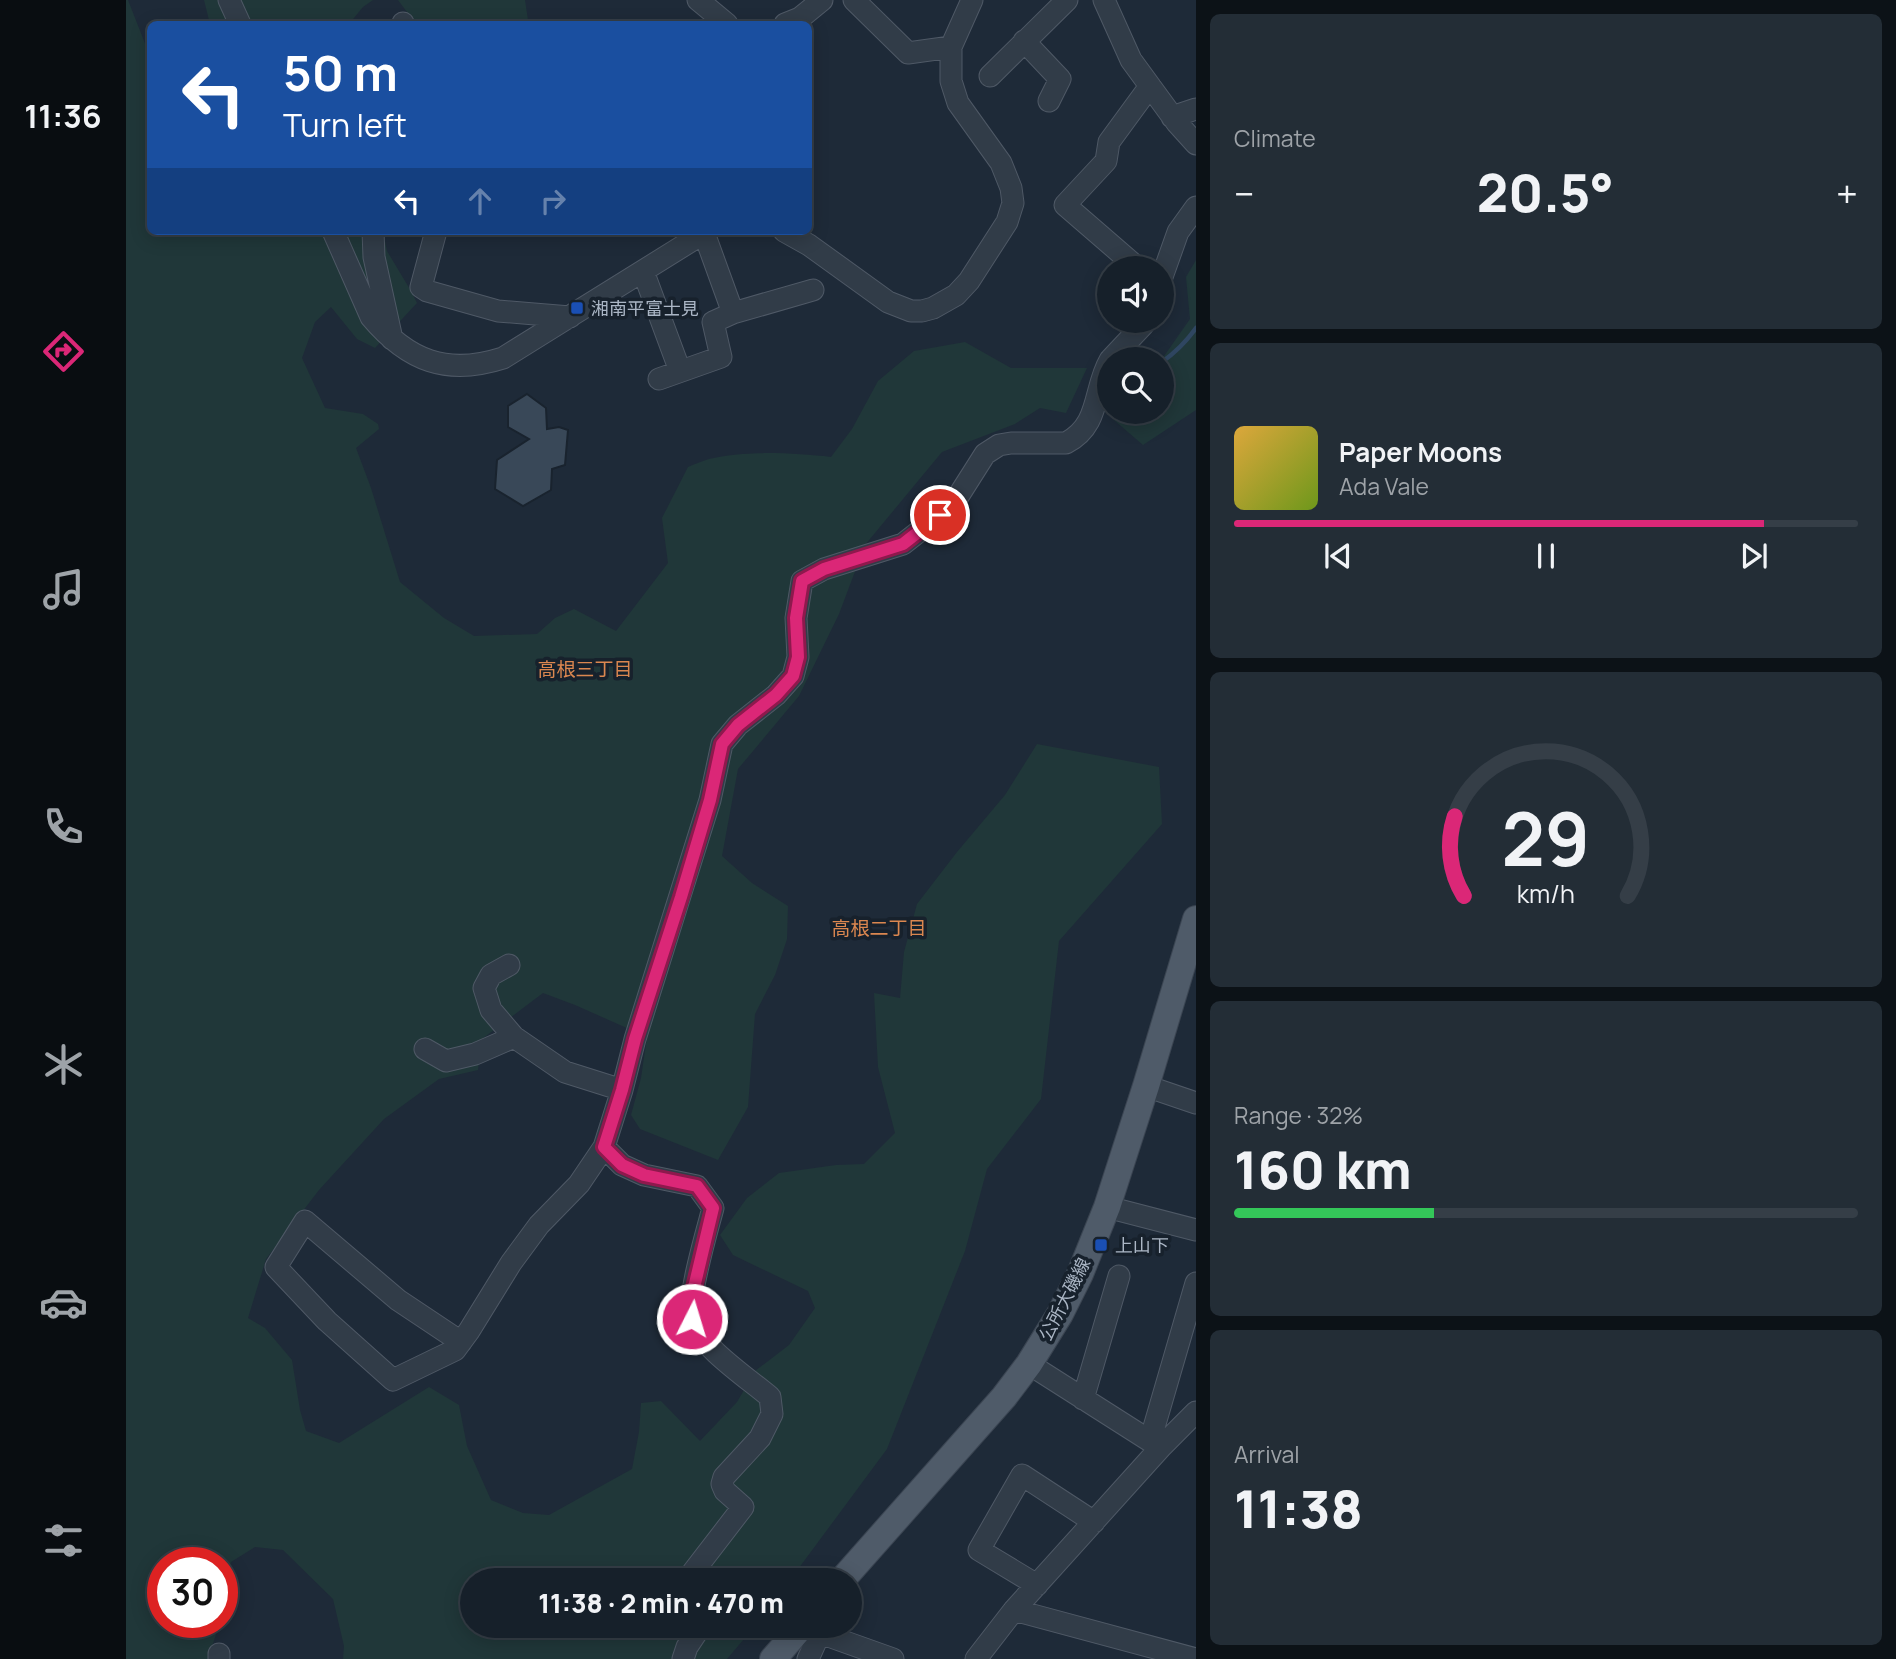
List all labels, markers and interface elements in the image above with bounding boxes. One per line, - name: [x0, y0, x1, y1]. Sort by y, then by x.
- text: 50 m: [283, 39, 398, 106]
- icon: left: [168, 49, 259, 140]
- text: 11:36: [24, 94, 102, 138]
- text: Turn left: [283, 103, 407, 147]
- text: Climate: [1234, 122, 1316, 154]
- text: 20.5°: [1477, 157, 1614, 228]
- text: −: [1234, 167, 1255, 219]
- text: +: [1836, 167, 1858, 219]
- icon: left: [388, 182, 426, 220]
- icon: ahead: [461, 182, 499, 220]
- icon: right: [534, 182, 572, 220]
- map controls: [1097, 256, 1174, 424]
- button: sound: [1097, 256, 1174, 333]
- place label: 湘南平富士見: [591, 296, 699, 320]
- marker: 湘南平富士見: [569, 300, 585, 316]
- icon: directions: [39, 327, 88, 376]
- button: search: [1097, 347, 1174, 424]
- text: Paper Moons: [1339, 434, 1502, 470]
- text: Ada Vale: [1339, 470, 1429, 502]
- pin: [910, 485, 970, 545]
- icon: arrive: [921, 496, 959, 534]
- icon: previous: [1319, 537, 1357, 575]
- icon: pause: [1527, 537, 1565, 575]
- icon: next: [1735, 537, 1773, 575]
- icon: music: [39, 565, 88, 614]
- district label: 高根三丁目: [537, 656, 633, 682]
- text: 29: [1502, 788, 1590, 888]
- icon: phone: [39, 802, 88, 851]
- text: km/h: [1517, 875, 1575, 910]
- district label: 高根二丁目: [831, 915, 927, 941]
- icon: climate: [39, 1040, 88, 1089]
- text: Range · 32%: [1234, 1099, 1363, 1131]
- text: 160 km: [1234, 1134, 1412, 1205]
- place label: 上山下: [1115, 1233, 1169, 1257]
- marker: 上山下: [1093, 1237, 1109, 1253]
- street label: 公所大磯線: [1033, 1253, 1095, 1345]
- icon: car: [39, 1278, 88, 1327]
- position arrow: [655, 1282, 729, 1356]
- text: Arrival: [1234, 1438, 1300, 1470]
- text: 11:38: [1234, 1473, 1363, 1544]
- icon: filters: [39, 1516, 88, 1565]
- speed limit sign: 30: [147, 1547, 238, 1638]
- text: 11:38 · 2 min · 470 m: [538, 1585, 784, 1621]

